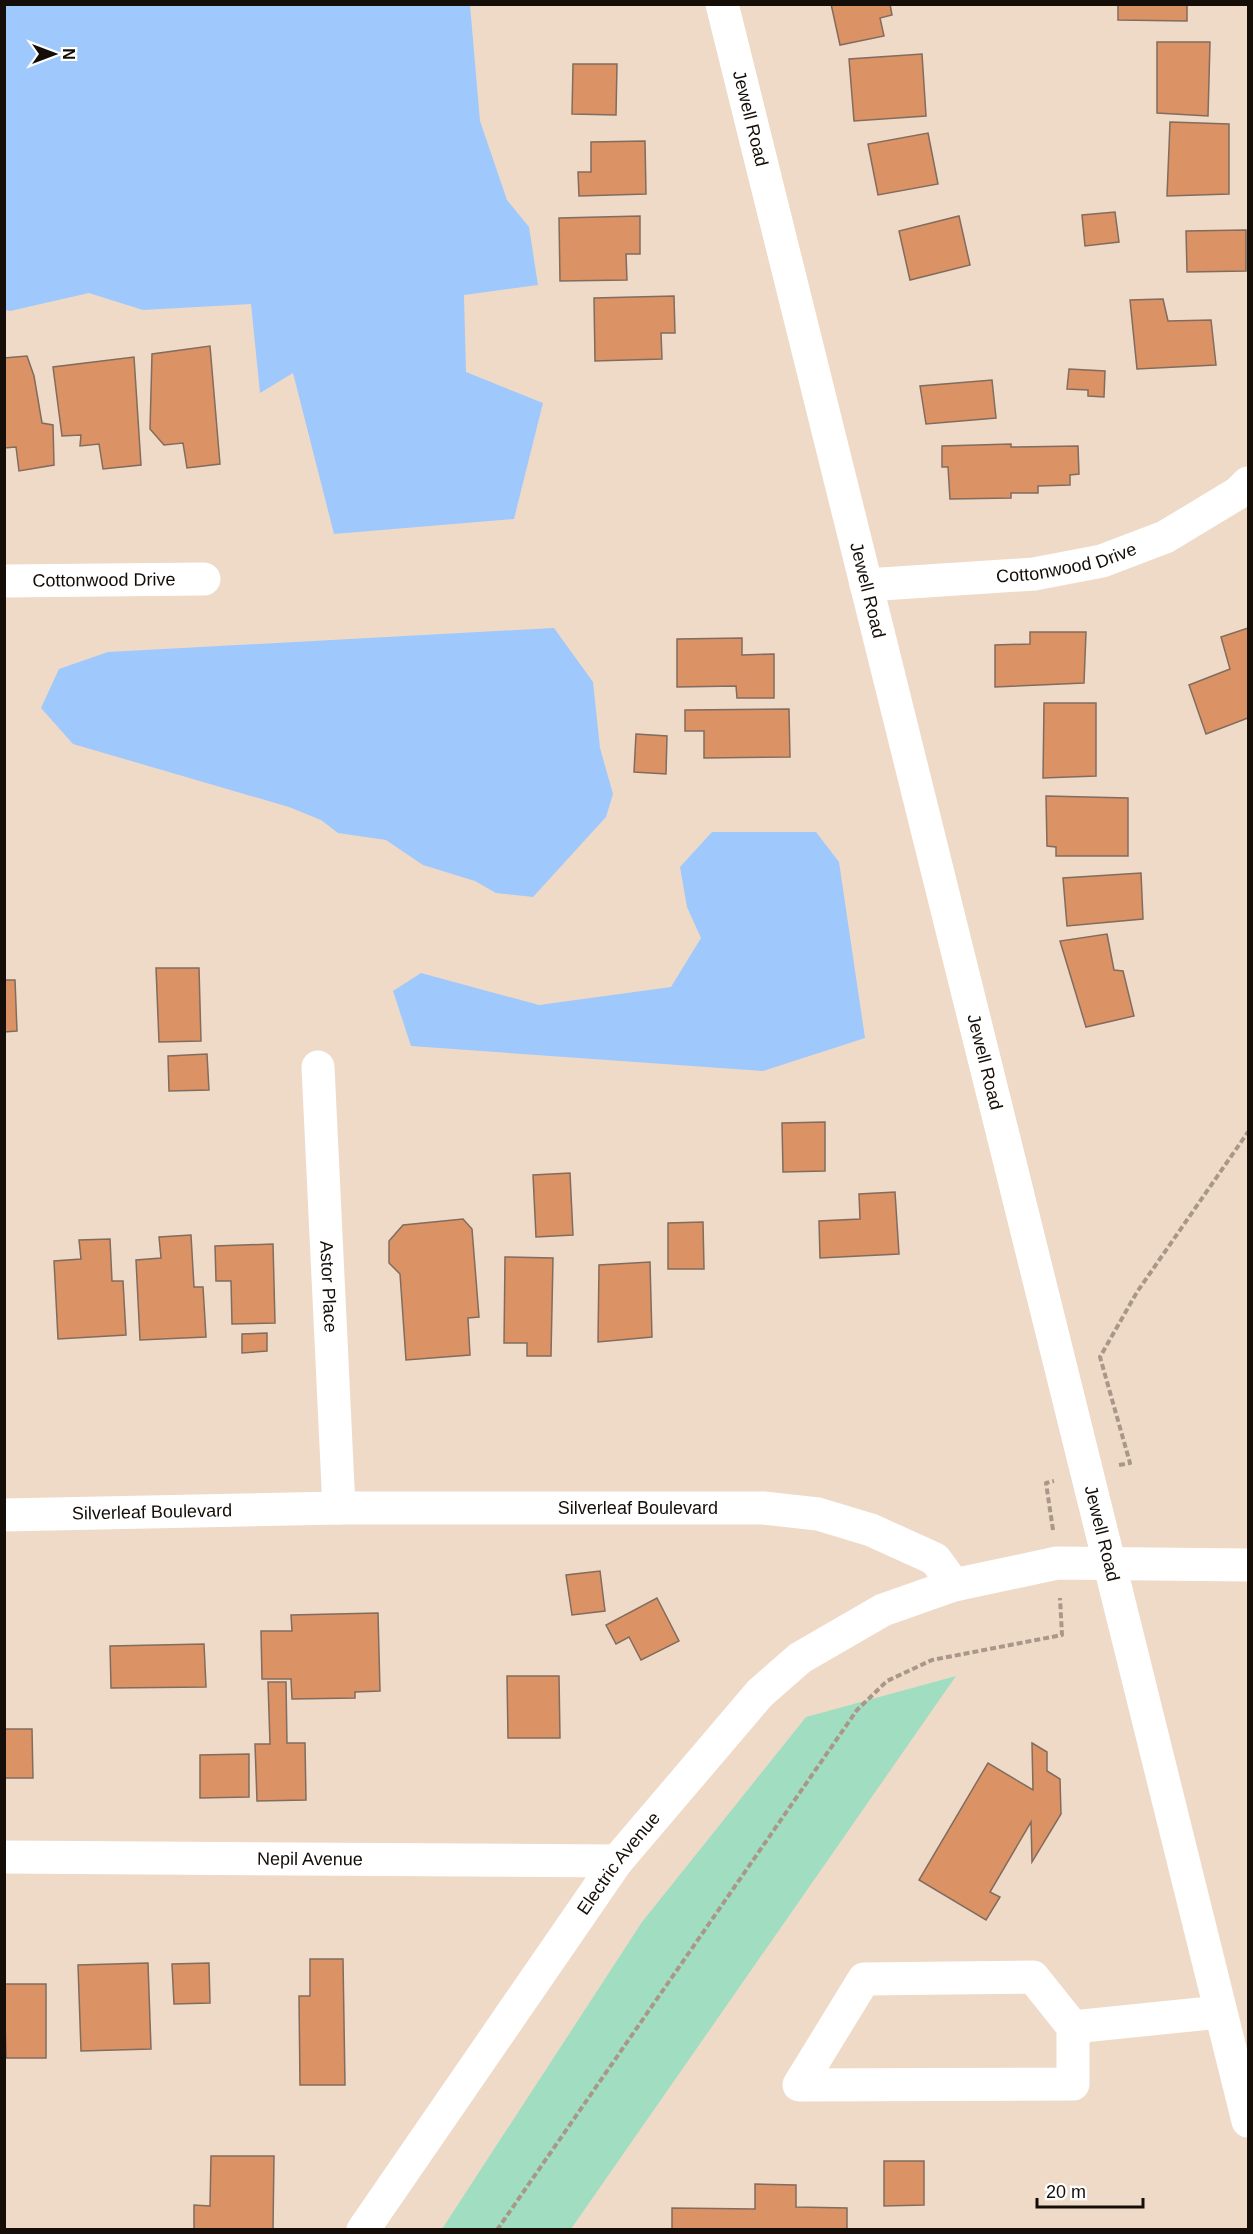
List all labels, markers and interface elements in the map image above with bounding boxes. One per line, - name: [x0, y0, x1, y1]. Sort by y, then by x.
- north arrow: [24, 24, 84, 84]
- text: N: [60, 48, 77, 60]
- street label: Jewell Road: [729, 69, 772, 169]
- street label: Cottonwood Drive: [995, 539, 1139, 586]
- street label: Jewell Road: [846, 540, 889, 640]
- street label: Cottonwood Drive: [32, 569, 176, 591]
- street label: Jewell Road: [963, 1012, 1006, 1112]
- street label: Astor Place: [316, 1240, 341, 1333]
- street label: Jewell Road: [1080, 1483, 1124, 1584]
- street label: Silverleaf Boulevard: [558, 1498, 718, 1518]
- street label: Silverleaf Boulevard: [72, 1500, 232, 1524]
- street label: Electric Avenue: [573, 1808, 664, 1918]
- street label: Nepil Avenue: [257, 1849, 363, 1869]
- scale bar: [1037, 2171, 1144, 2209]
- text: 20 m: [1046, 2182, 1086, 2202]

